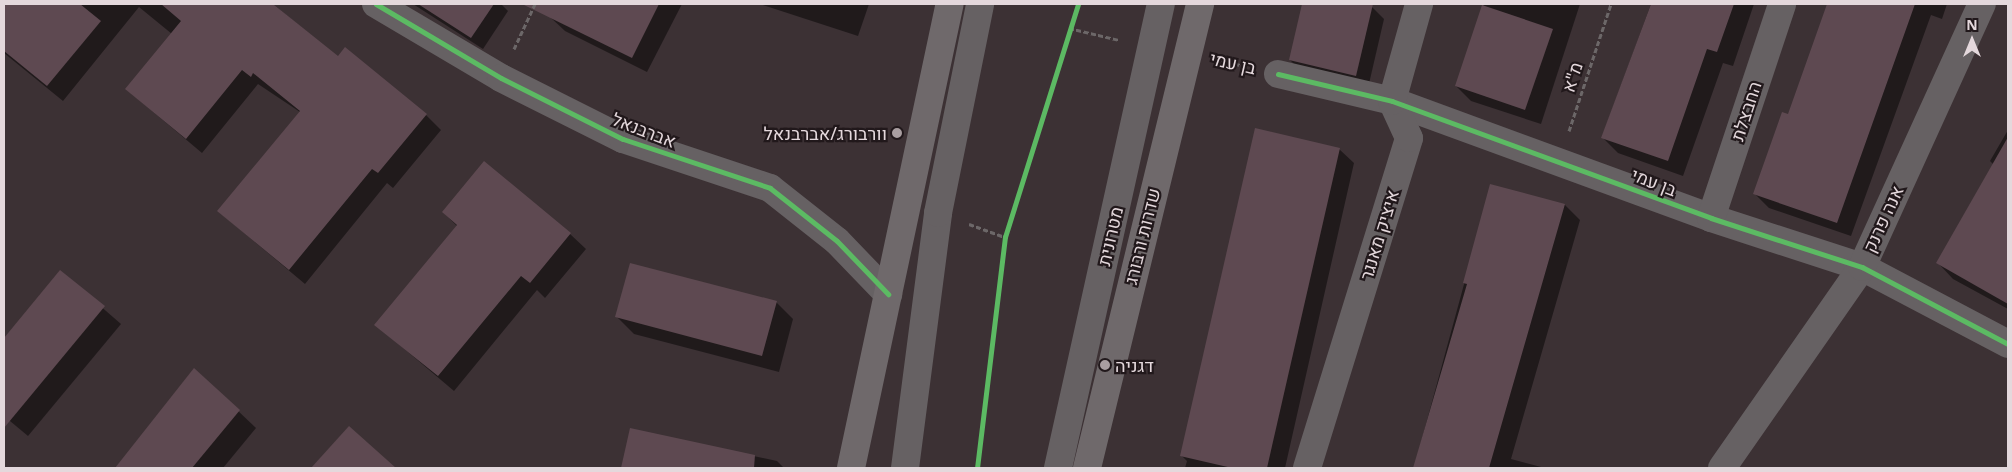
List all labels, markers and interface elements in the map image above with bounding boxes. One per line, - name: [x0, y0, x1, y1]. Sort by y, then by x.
- north arrow: [1947, 15, 1997, 65]
- text: N: [1966, 15, 1978, 34]
- street label: בן עמי: [1208, 47, 1258, 79]
- street label: מ"א: [1557, 59, 1587, 95]
- street label: החבצלת: [1726, 79, 1766, 143]
- street label: אברבנאל: [609, 108, 679, 152]
- place label: וורבורג/אברבנאל: [764, 122, 887, 144]
- marker: וורבורג/אברבנאל: [891, 127, 903, 139]
- street label: בן עמי: [1628, 164, 1680, 200]
- street label: אנה פרנק: [1858, 182, 1908, 256]
- street label: שדרות ורבורג: [1120, 186, 1164, 286]
- street label: איציק מאנגר: [1355, 187, 1403, 283]
- street label: מטרונית: [1093, 204, 1127, 268]
- place label: דגניה: [1115, 354, 1154, 376]
- marker: דגניה: [1099, 359, 1111, 371]

